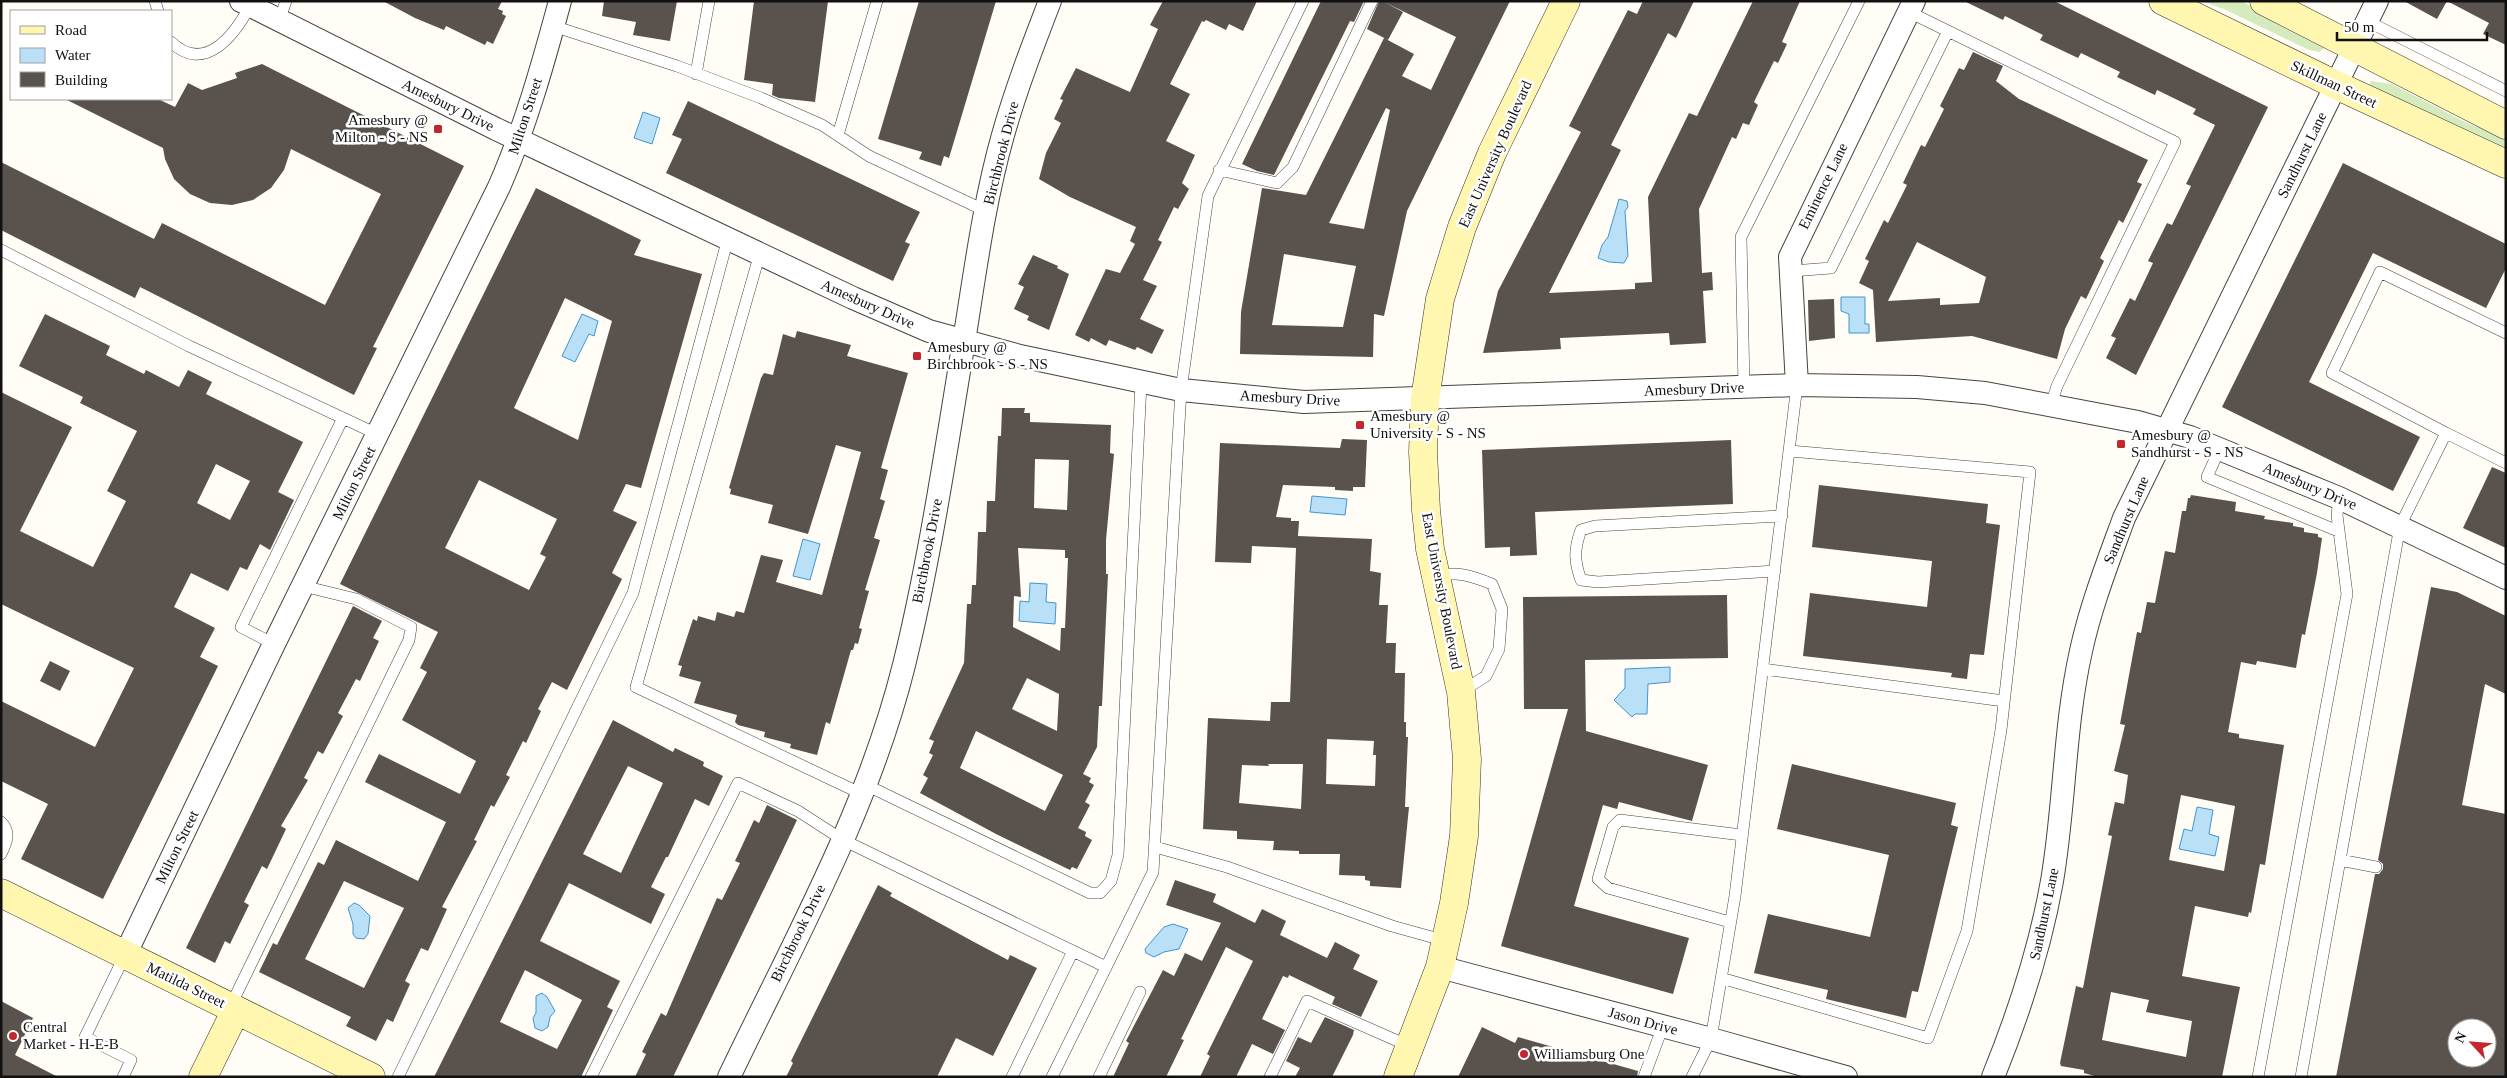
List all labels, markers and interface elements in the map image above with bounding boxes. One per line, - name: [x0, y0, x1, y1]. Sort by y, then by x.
- legend: [10, 10, 172, 100]
- scale bar: [2337, 10, 2487, 42]
- text: 50 m: [2344, 19, 2375, 35]
- text: Road: [55, 22, 87, 38]
- text: Water: [55, 47, 90, 63]
- street label: Skillman Street: [2289, 57, 2380, 111]
- text: Building: [55, 72, 108, 88]
- street label: Milton Street: [505, 75, 545, 156]
- street label: Amesbury Drive: [399, 76, 497, 134]
- street label: East University Boulevard: [1455, 78, 1535, 230]
- street label: Birchbrook Drive: [980, 99, 1022, 206]
- street label: Sandhurst Lane: [2274, 109, 2330, 201]
- place label: Amesbury @ Milton - S - NS: [335, 112, 428, 145]
- marker: Amesbury @ Milton - S - NS: [432, 123, 444, 135]
- street label: Eminence Lane: [1795, 140, 1851, 232]
- street label: Amesbury Drive: [819, 276, 917, 332]
- place label: Amesbury @ Birchbrook - S - NS: [927, 339, 1048, 372]
- marker: Amesbury @ Birchbrook - S - NS: [911, 350, 923, 362]
- street label: Amesbury Drive: [1644, 379, 1745, 399]
- street label: Amesbury Drive: [1239, 387, 1341, 409]
- place label: Amesbury @ University - S - NS: [1370, 408, 1486, 441]
- marker: Amesbury @ University - S - NS: [1354, 419, 1366, 431]
- place label: Amesbury @ Sandhurst - S - NS: [2131, 427, 2244, 460]
- marker: Amesbury @ Sandhurst - S - NS: [2115, 438, 2127, 450]
- street label: Milton Street: [329, 443, 379, 522]
- street label: Amesbury Drive: [2261, 459, 2360, 513]
- street label: Sandhurst Lane: [2100, 473, 2152, 566]
- street label: Birchbrook Drive: [909, 497, 945, 605]
- street label: East University Boulevard: [1419, 511, 1465, 671]
- street label: Milton Street: [152, 807, 202, 886]
- street label: Sandhurst Lane: [2026, 866, 2062, 962]
- street label: Birchbrook Drive: [768, 881, 829, 984]
- street label: Matilda Street: [144, 959, 229, 1011]
- street label: Jason Drive: [1607, 1004, 1680, 1038]
- north arrow: [2447, 1018, 2497, 1068]
- place label: Central Market - H-E-B: [23, 1019, 119, 1052]
- marker: Central Market - H-E-B: [7, 1030, 19, 1042]
- text: N: [2452, 1030, 2470, 1045]
- place label: Williamsburg One: [1534, 1046, 1645, 1062]
- marker: Williamsburg One: [1518, 1048, 1530, 1060]

